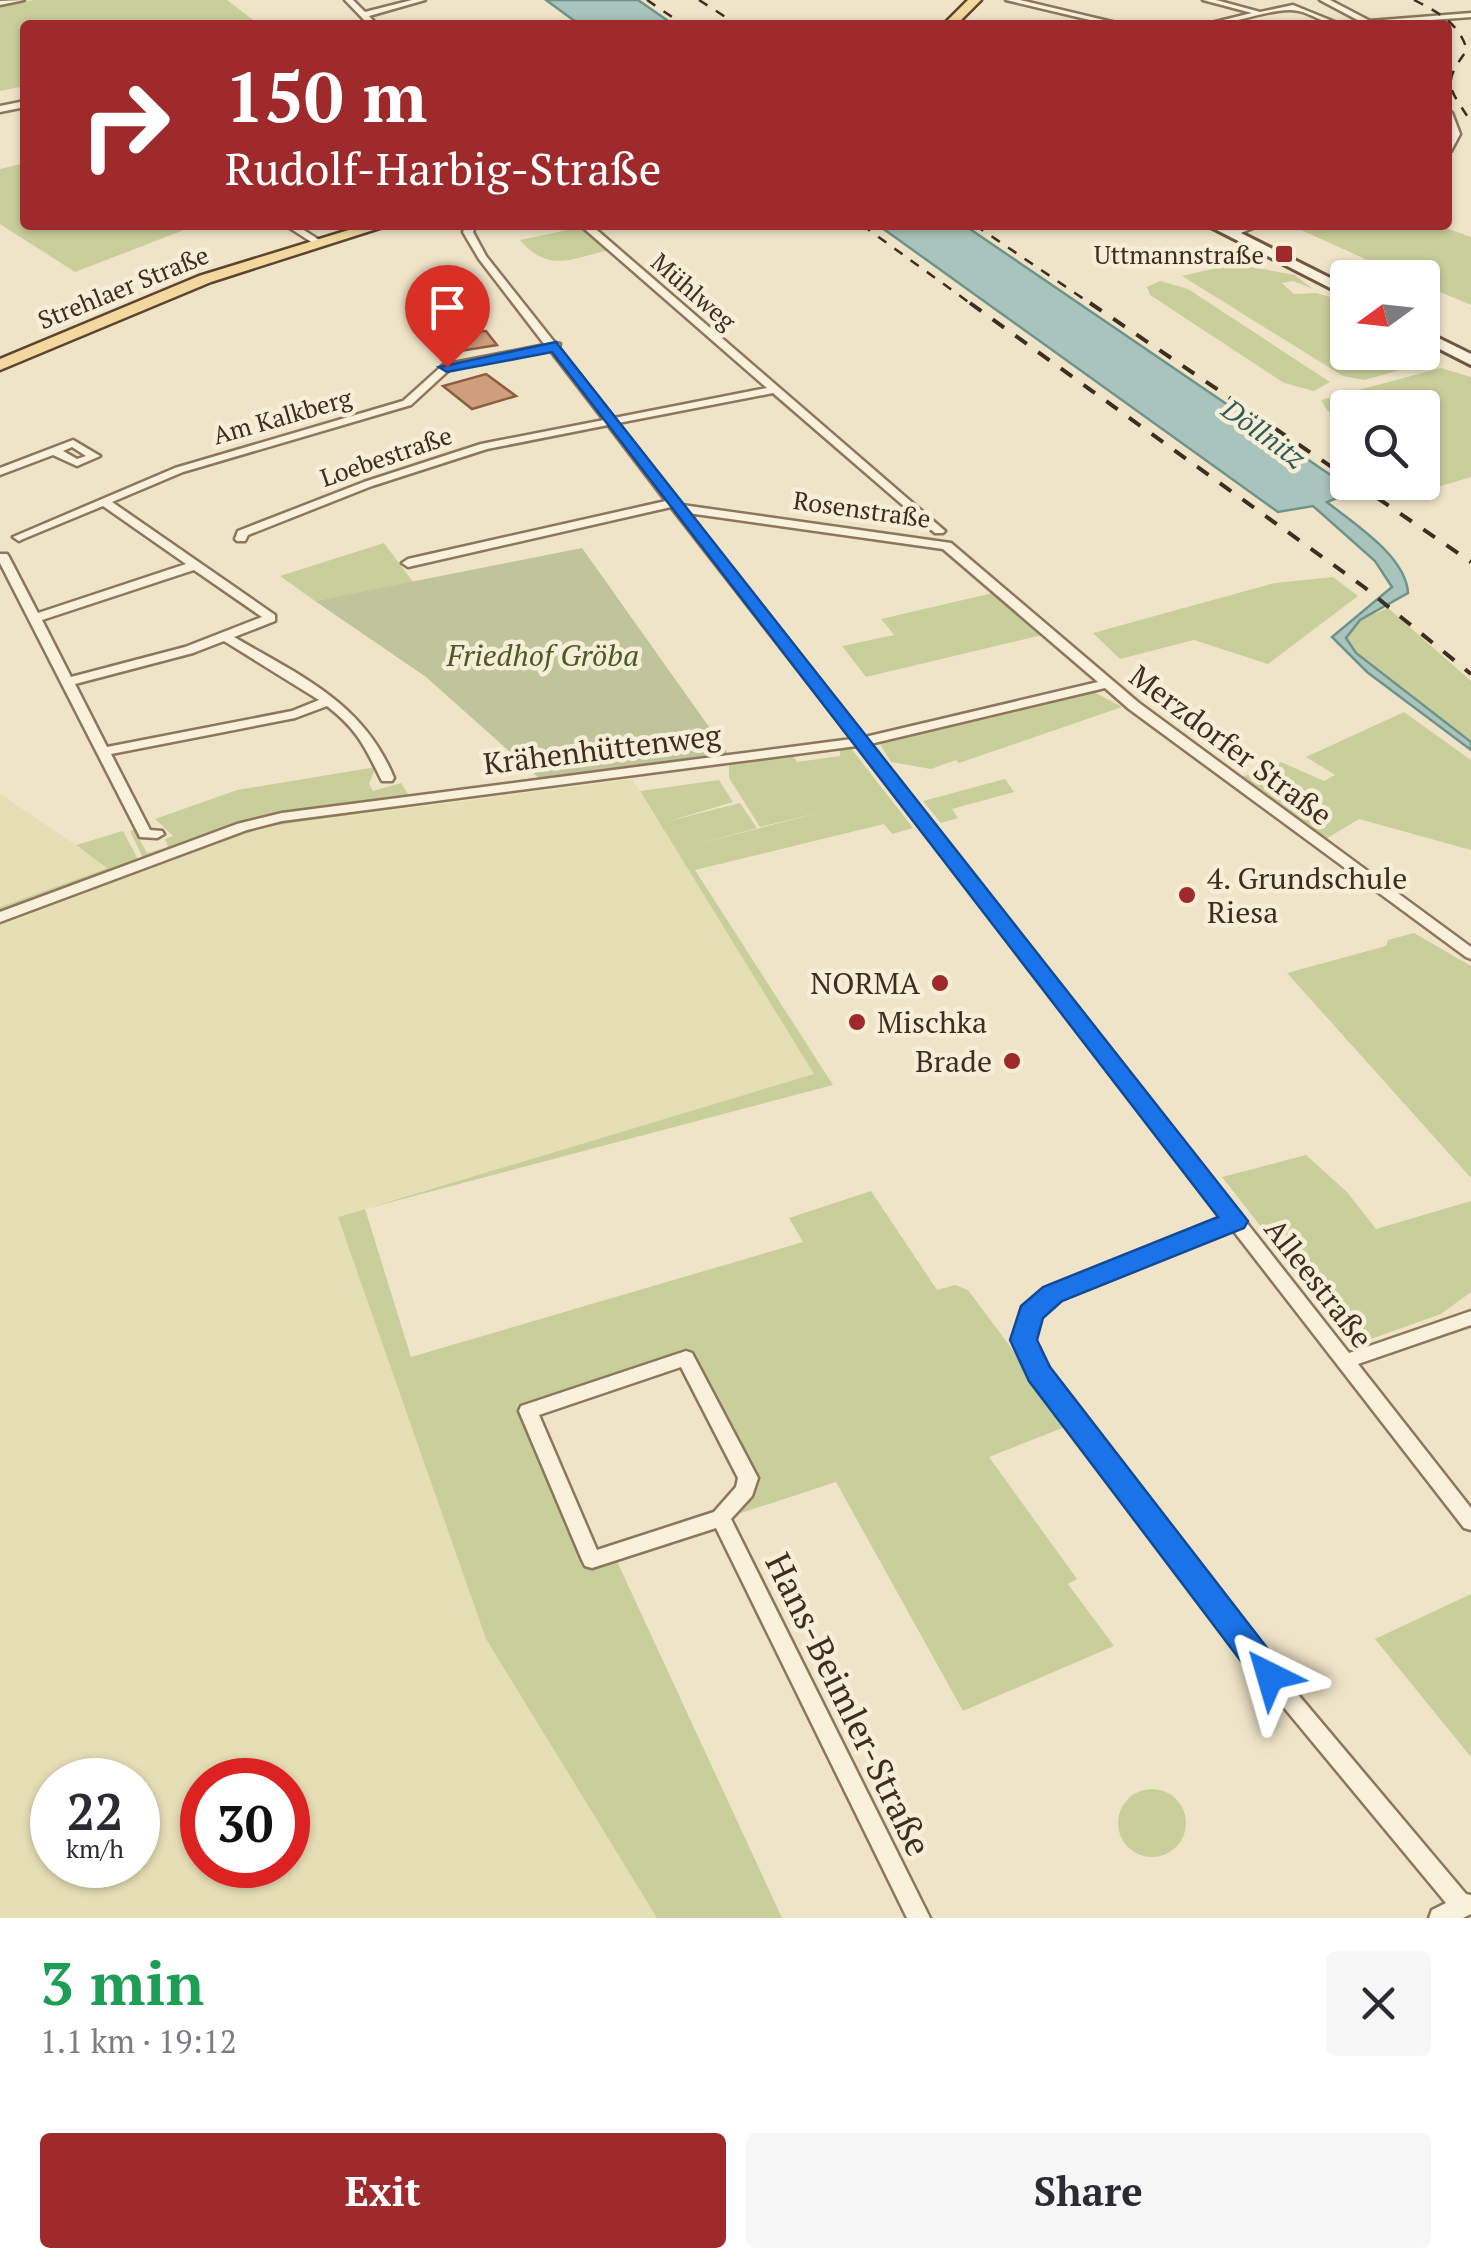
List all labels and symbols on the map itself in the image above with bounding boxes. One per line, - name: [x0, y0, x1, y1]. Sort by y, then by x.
- street label: Strehlaer Straße: [33, 238, 213, 336]
- place label: Uttmannstraße: [1094, 238, 1264, 271]
- marker: Uttmannstraße: [1273, 243, 1295, 265]
- street label: Mühlweg: [645, 245, 744, 337]
- north arrow: [1330, 260, 1440, 370]
- pin: [405, 265, 490, 368]
- street label: Am Kalkberg: [209, 380, 356, 452]
- water label: Döllnitz: [1214, 390, 1314, 476]
- street label: Loebestraße: [316, 418, 456, 494]
- street label: Rosenstraße: [791, 483, 933, 535]
- park label: Friedhof Gröba: [446, 635, 639, 675]
- street label: Merzdorfer Straße: [1122, 656, 1340, 834]
- street label: Krähenhüttenweg: [481, 714, 724, 783]
- place label: 4. Grundschule Riesa: [1207, 858, 1407, 932]
- marker: 4. Grundschule Riesa: [1176, 884, 1198, 906]
- place label: NORMA: [810, 963, 920, 1003]
- marker: NORMA: [929, 972, 951, 994]
- place label: Mischka: [877, 1002, 987, 1042]
- marker: Mischka: [846, 1011, 868, 1033]
- place label: Brade: [915, 1041, 992, 1081]
- marker: Brade: [1001, 1050, 1023, 1072]
- street label: Alleestraße: [1256, 1210, 1382, 1356]
- street label: Hans-Beimler-Straße: [756, 1545, 942, 1863]
- position arrow: [1218, 1624, 1322, 1728]
- speed limit sign: 30: [180, 1758, 310, 1888]

